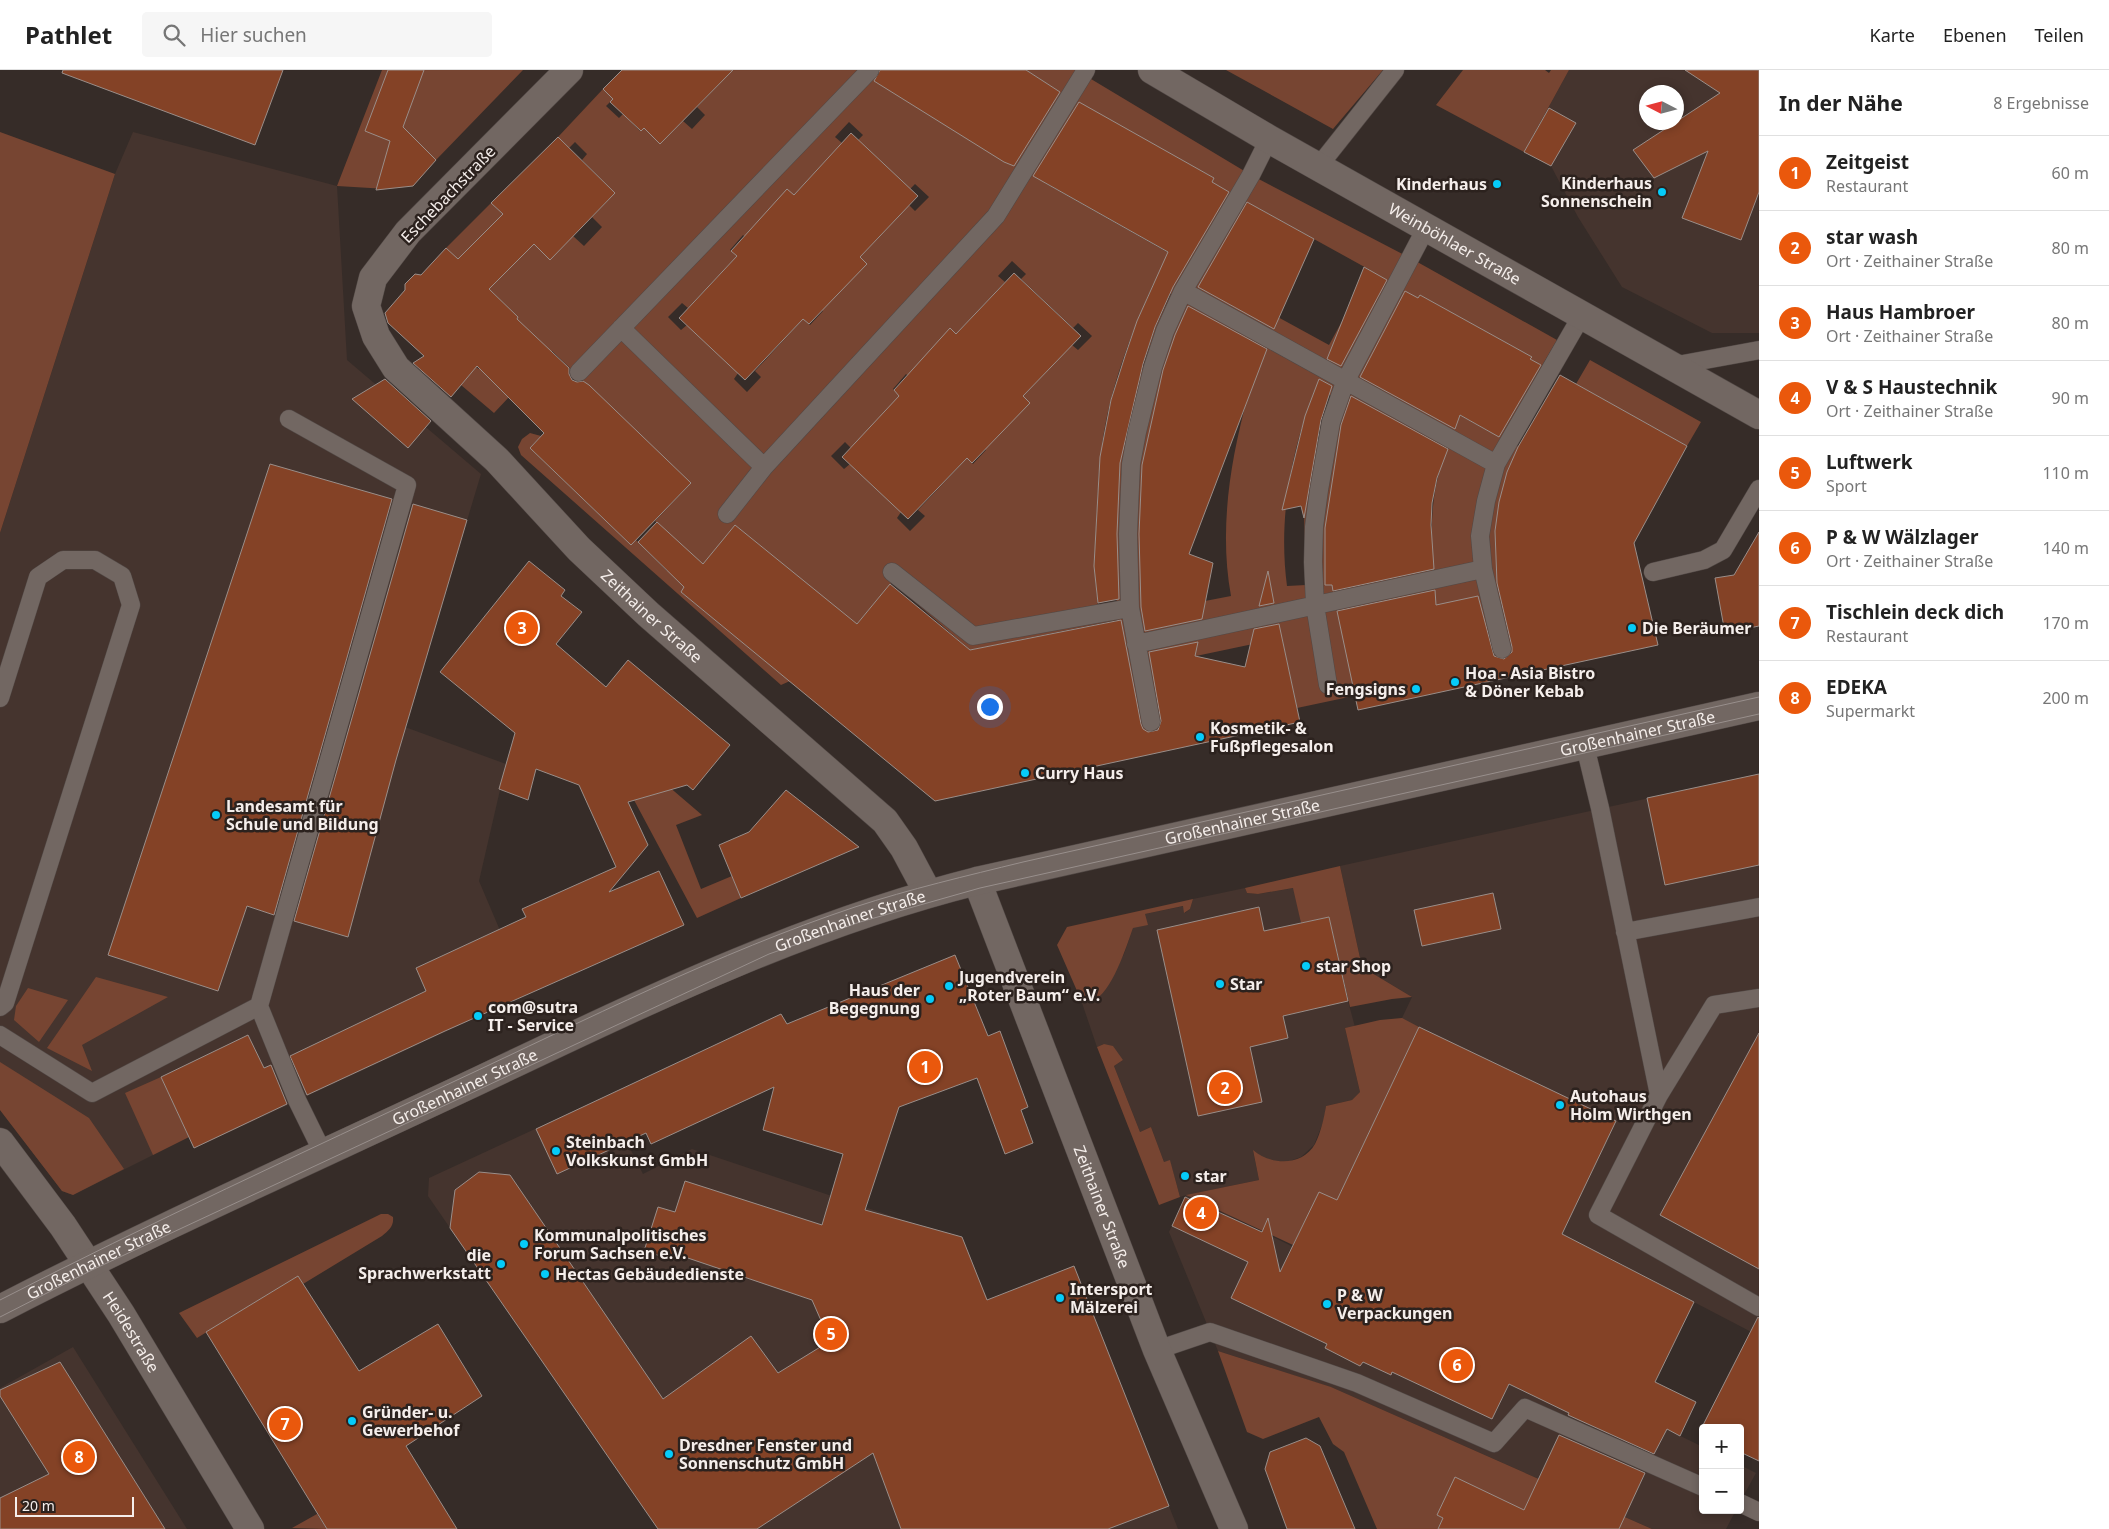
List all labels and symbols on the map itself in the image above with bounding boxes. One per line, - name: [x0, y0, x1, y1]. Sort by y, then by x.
- north arrow: [1639, 85, 1684, 130]
- street label: Eschebachstraße: [396, 141, 500, 247]
- place label: Kinderhaus Sonnenschein: [1541, 172, 1652, 212]
- place label: Kinderhaus: [1396, 173, 1487, 195]
- marker: Kinderhaus: [1491, 178, 1503, 190]
- marker: Kinderhaus Sonnenschein: [1656, 186, 1668, 198]
- street label: Weinböhlaer Straße: [1384, 197, 1525, 290]
- street label: Zeithainer Straße: [596, 564, 707, 668]
- pin: 3: [506, 609, 538, 647]
- place label: Die Beräumer: [1642, 617, 1752, 639]
- marker: Die Beräumer: [1626, 622, 1638, 634]
- place label: Hoa - Asia Bistro & Döner Kebab: [1465, 662, 1595, 702]
- marker: Hoa - Asia Bistro & Döner Kebab: [1449, 676, 1461, 688]
- place label: Fengsigns: [1326, 678, 1406, 700]
- marker: Fengsigns: [1410, 683, 1422, 695]
- your location: [977, 694, 1003, 720]
- street label: Großenhainer Straße: [1558, 705, 1717, 761]
- place label: Kosmetik- & Fußpflegesalon: [1210, 717, 1334, 757]
- marker: Kosmetik- & Fußpflegesalon: [1194, 731, 1206, 743]
- place label: Curry Haus: [1035, 762, 1124, 784]
- marker: Curry Haus: [1019, 767, 1031, 779]
- street label: Großenhainer Straße: [1163, 794, 1322, 850]
- place label: Landesamt für Schule und Bildung: [226, 795, 379, 835]
- marker: Landesamt für Schule und Bildung: [210, 809, 222, 821]
- street label: Großenhainer Straße: [771, 885, 928, 957]
- place label: star Shop: [1316, 955, 1391, 977]
- marker: star Shop: [1300, 960, 1312, 972]
- place label: Jugendverein „Roter Baum“ e.V.: [957, 966, 1100, 1006]
- place label: Star: [1230, 973, 1263, 995]
- marker: Star: [1214, 978, 1226, 990]
- place label: Haus der Begegnung: [829, 979, 920, 1019]
- marker: Jugendverein „Roter Baum“ e.V.: [943, 980, 955, 992]
- marker: Haus der Begegnung: [924, 993, 936, 1005]
- place label: com@sutra IT - Service: [488, 996, 578, 1036]
- marker: com@sutra IT - Service: [472, 1010, 484, 1022]
- street label: Großenhainer Straße: [388, 1043, 541, 1131]
- pin: 1: [909, 1048, 941, 1086]
- pin: 2: [1209, 1069, 1241, 1107]
- place label: Autohaus Holm Wirthgen: [1570, 1085, 1692, 1125]
- marker: Autohaus Holm Wirthgen: [1554, 1099, 1566, 1111]
- place label: Steinbach Volkskunst GmbH: [566, 1131, 708, 1171]
- street label: Zeithainer Straße: [1069, 1142, 1136, 1271]
- marker: Steinbach Volkskunst GmbH: [550, 1145, 562, 1157]
- place label: star: [1195, 1165, 1227, 1187]
- marker: star: [1179, 1170, 1191, 1182]
- pin: 4: [1185, 1194, 1217, 1232]
- street label: Großenhainer Straße: [22, 1215, 174, 1305]
- place label: Kommunalpolitisches Forum Sachsen e.V.: [534, 1224, 707, 1264]
- marker: Kommunalpolitisches Forum Sachsen e.V.: [518, 1238, 530, 1250]
- place label: die Sprachwerkstatt: [358, 1244, 491, 1284]
- marker: die Sprachwerkstatt: [495, 1258, 507, 1270]
- place label: Hectas Gebäudedienste: [555, 1263, 744, 1285]
- marker: Hectas Gebäudedienste: [539, 1268, 551, 1280]
- place label: Intersport Mälzerei: [1070, 1278, 1153, 1318]
- place label: P & W Verpackungen: [1337, 1284, 1453, 1324]
- street label: Heidestraße: [98, 1287, 165, 1377]
- marker: Intersport Mälzerei: [1054, 1292, 1066, 1304]
- marker: P & W Verpackungen: [1321, 1298, 1333, 1310]
- pin: 5: [815, 1315, 847, 1353]
- pin: 6: [1441, 1346, 1473, 1384]
- place label: Gründer- u. Gewerbehof: [362, 1401, 460, 1441]
- pin: 7: [269, 1405, 301, 1443]
- marker: Gründer- u. Gewerbehof: [346, 1415, 358, 1427]
- place label: Dresdner Fenster und Sonnenschutz GmbH: [679, 1434, 852, 1474]
- pin: 8: [63, 1438, 95, 1476]
- marker: Dresdner Fenster und Sonnenschutz GmbH: [663, 1448, 675, 1460]
- scale bar: [15, 1494, 134, 1517]

